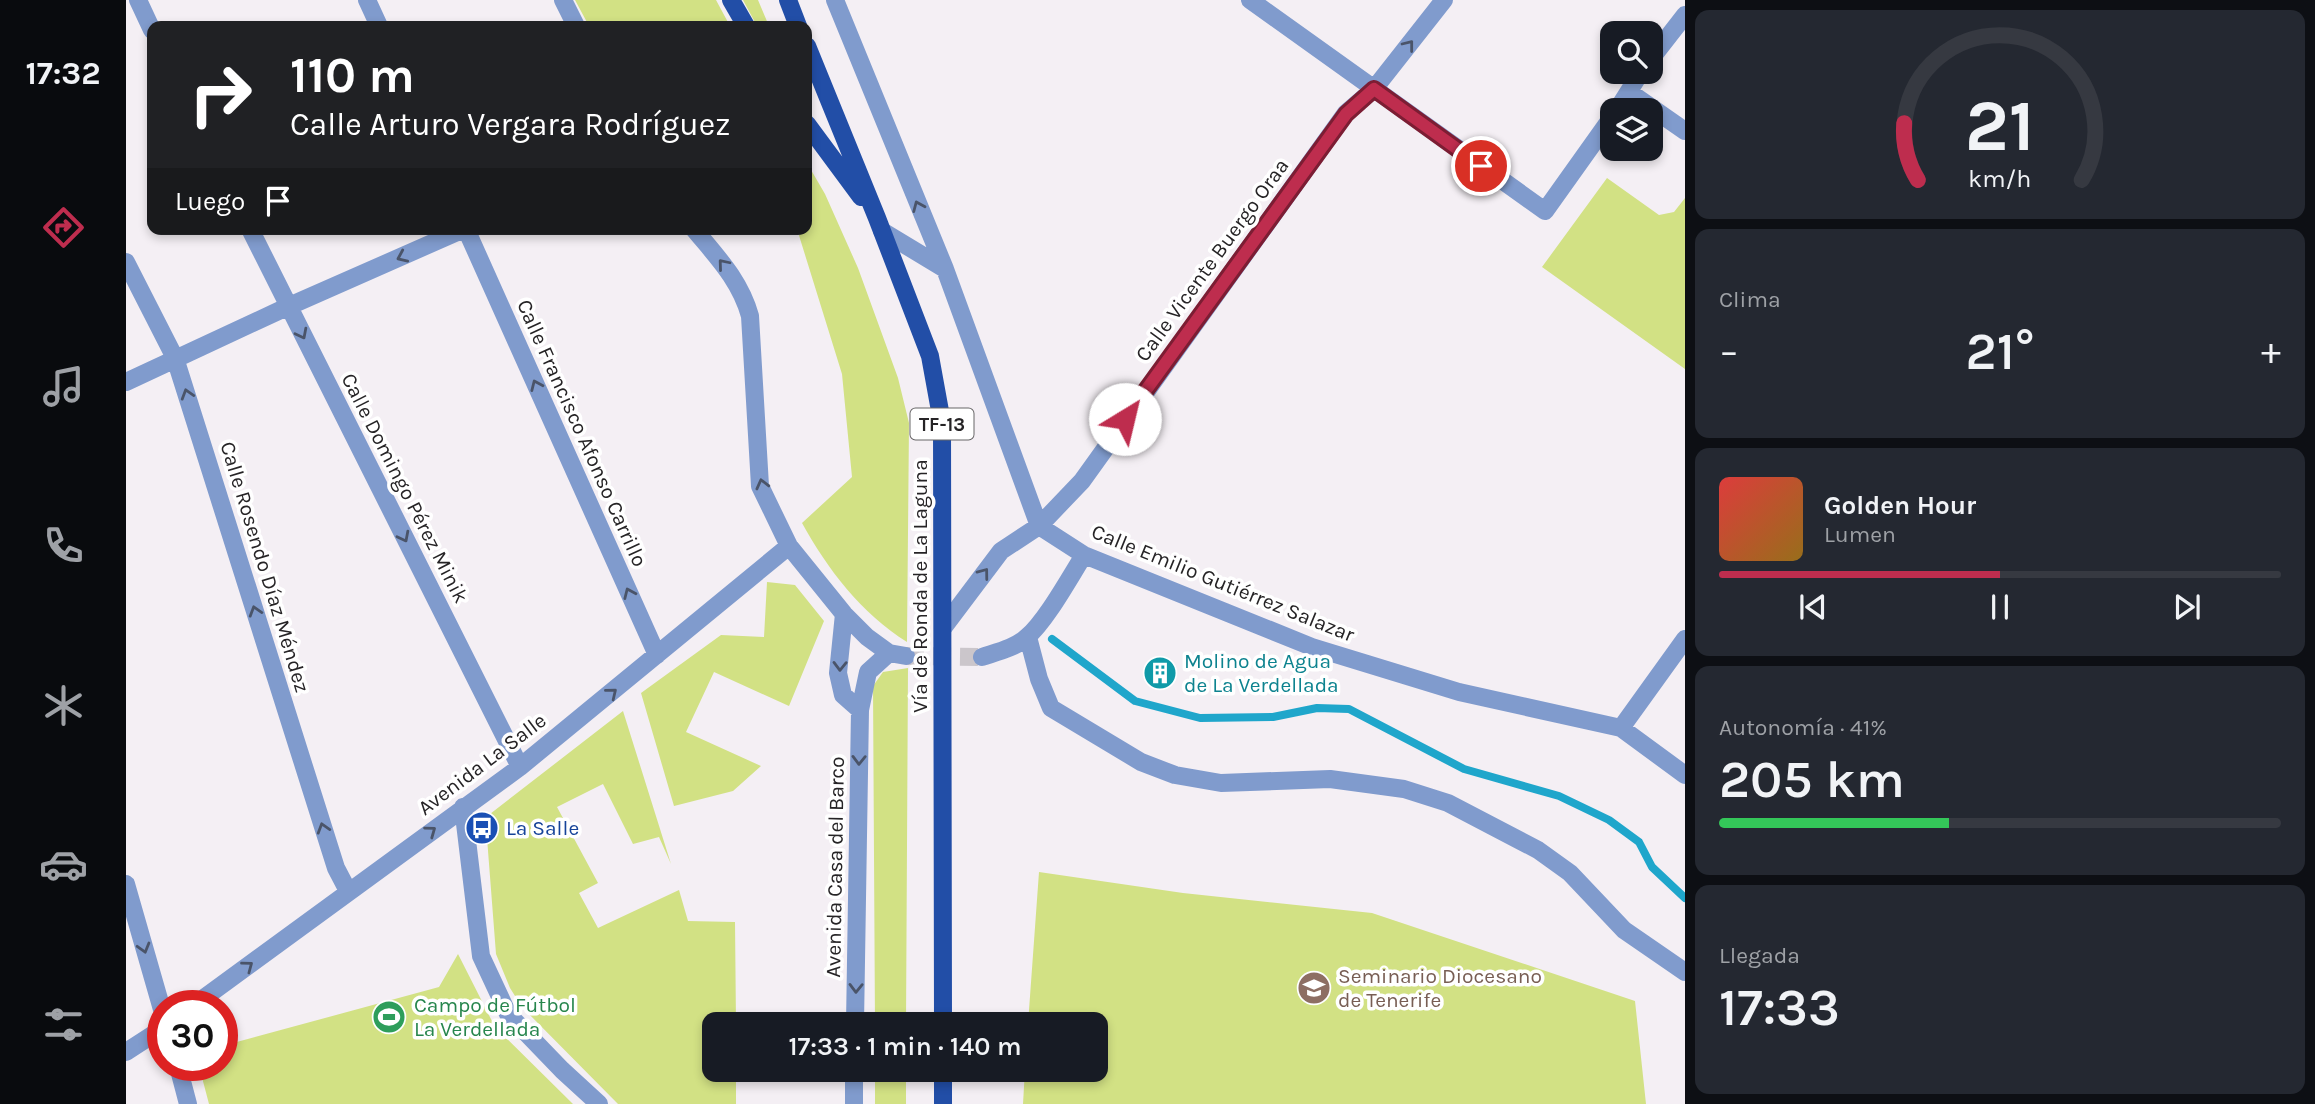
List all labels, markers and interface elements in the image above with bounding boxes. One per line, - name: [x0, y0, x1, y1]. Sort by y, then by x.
- map controls: [1600, 21, 1663, 161]
- button: search: [1600, 21, 1663, 84]
- one-way arrow: [1401, 40, 1414, 52]
- text: 110 m: [290, 47, 415, 104]
- icon: right: [175, 49, 266, 140]
- text: 17:32: [25, 55, 101, 92]
- text: 21: [1965, 84, 2035, 169]
- button: layers: [1600, 98, 1663, 161]
- text: Calle Arturo Vergara Rodríguez: [290, 106, 730, 143]
- pin: [1451, 136, 1511, 196]
- icon: arrive: [1462, 147, 1500, 185]
- street label: Calle Vicente Buergo Oraa: [1130, 154, 1294, 366]
- text: km/h: [1968, 164, 2032, 193]
- icon: arrive: [259, 182, 297, 220]
- text: Luego: [175, 186, 245, 217]
- one-way arrow: [912, 201, 926, 213]
- icon: directions: [39, 203, 88, 252]
- one-way arrow: [396, 248, 408, 262]
- one-way arrow: [719, 260, 731, 273]
- text: Clima: [1719, 286, 1781, 313]
- street label: Calle Francisco Afonso Carrillo: [512, 296, 652, 570]
- text: 21°: [1966, 321, 2034, 382]
- one-way arrow: [293, 327, 307, 339]
- text: −: [1719, 329, 1739, 374]
- text: +: [2261, 329, 2281, 374]
- icon: music: [39, 362, 88, 411]
- street label: Calle Domingo Pérez Minik: [336, 369, 474, 607]
- one-way arrow: [530, 380, 544, 392]
- position arrow: [1088, 382, 1162, 456]
- one-way arrow: [180, 389, 195, 401]
- road number: TF-13: [910, 408, 974, 440]
- street label: Calle Rosendo Díaz Méndez: [215, 439, 315, 695]
- street label: Vía de Ronda de La Laguna: [908, 459, 932, 713]
- one-way arrow: [756, 478, 770, 490]
- text: Golden Hour: [1824, 490, 1976, 521]
- street label: Calle Emilio Gutiérrez Salazar: [1088, 519, 1358, 647]
- icon: phone: [39, 521, 88, 570]
- text: Lumen: [1824, 521, 1896, 548]
- one-way arrow: [396, 530, 410, 542]
- one-way arrow: [976, 568, 989, 581]
- one-way arrow: [623, 587, 637, 600]
- icon: previous: [1794, 588, 1832, 626]
- icon: pause: [1981, 588, 2019, 626]
- icon: next: [2168, 588, 2206, 626]
- one-way arrow: [249, 606, 263, 618]
- place label: Molino de Agua de La Verdellada: [1184, 649, 1339, 697]
- building icon: Molino de Agua de La Verdellada: [1141, 654, 1179, 692]
- one-way arrow: [832, 661, 847, 672]
- icon: climate: [39, 681, 88, 730]
- one-way arrow: [604, 688, 616, 701]
- street label: Avenida La Salle: [413, 708, 551, 820]
- text: Autonomía · 41%: [1719, 714, 1887, 741]
- text: 205 km: [1719, 749, 1905, 810]
- street label: Avenida Casa del Barco: [821, 756, 849, 978]
- one-way arrow: [851, 756, 867, 766]
- bus stop icon: La Salle: [463, 809, 501, 847]
- place label: La Salle: [506, 816, 579, 840]
- one-way arrow: [317, 823, 332, 835]
- one-way arrow: [423, 827, 436, 839]
- icon: car: [39, 840, 88, 889]
- one-way arrow: [136, 942, 151, 954]
- text: Llegada: [1719, 942, 1800, 969]
- one-way arrow: [240, 961, 253, 974]
- place label: Seminario Diocesano de Tenerife: [1338, 964, 1542, 1012]
- school or university icon: Seminario Diocesano de Tenerife: [1295, 969, 1333, 1007]
- text: 17:33: [1719, 977, 1840, 1038]
- one-way arrow: [848, 983, 863, 994]
- speed limit sign: 30: [147, 990, 238, 1081]
- place label: Campo de Fútbol La Verdellada: [414, 993, 576, 1041]
- sports icon: Campo de Fútbol La Verdellada: [370, 998, 408, 1036]
- icon: filters: [39, 1000, 88, 1049]
- text: 17:33 · 1 min · 140 m: [788, 1031, 1022, 1062]

